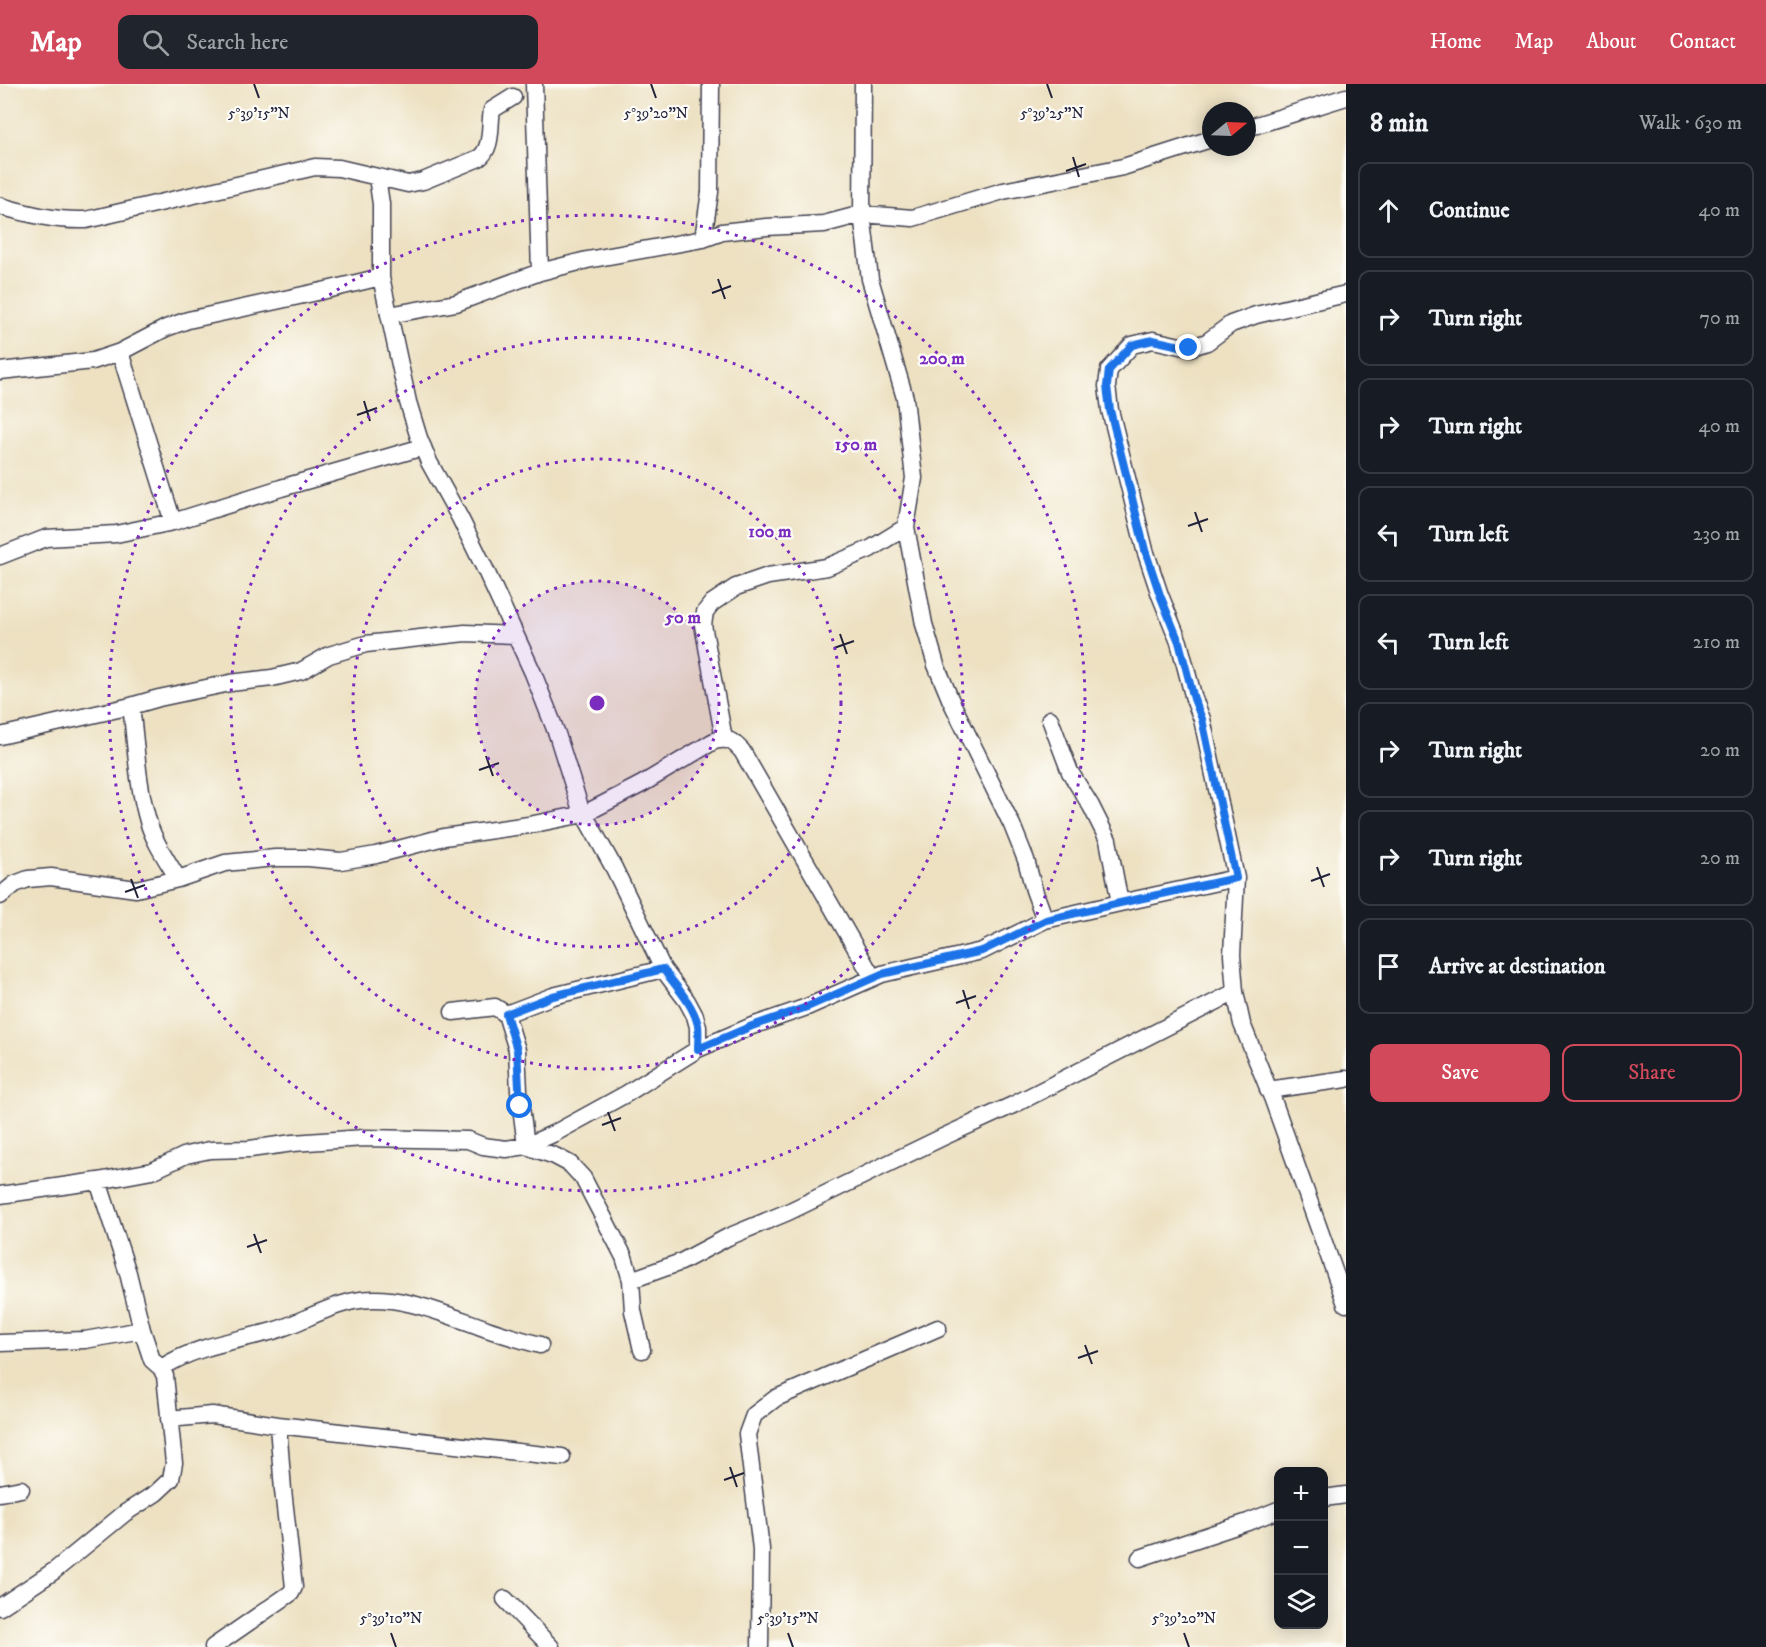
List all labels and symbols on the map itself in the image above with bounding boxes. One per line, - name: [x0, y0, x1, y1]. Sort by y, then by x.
- north arrow: [1202, 102, 1256, 156]
- text: 5°39'15"N: [228, 104, 290, 123]
- text: 5°39'20"N: [624, 104, 688, 123]
- text: 5°39'25"N: [1020, 104, 1084, 123]
- route end: [1175, 334, 1201, 360]
- text: 200 m: [919, 348, 965, 370]
- text: 150 m: [835, 434, 878, 456]
- text: 100 m: [748, 521, 792, 543]
- text: 50 m: [664, 607, 701, 629]
- centre of rings: [587, 693, 607, 713]
- route start: [506, 1092, 532, 1118]
- text: 5°39'10"N: [360, 1609, 422, 1628]
- text: 5°39'15"N: [757, 1609, 819, 1628]
- text: 5°39'20"N: [1152, 1609, 1216, 1628]

